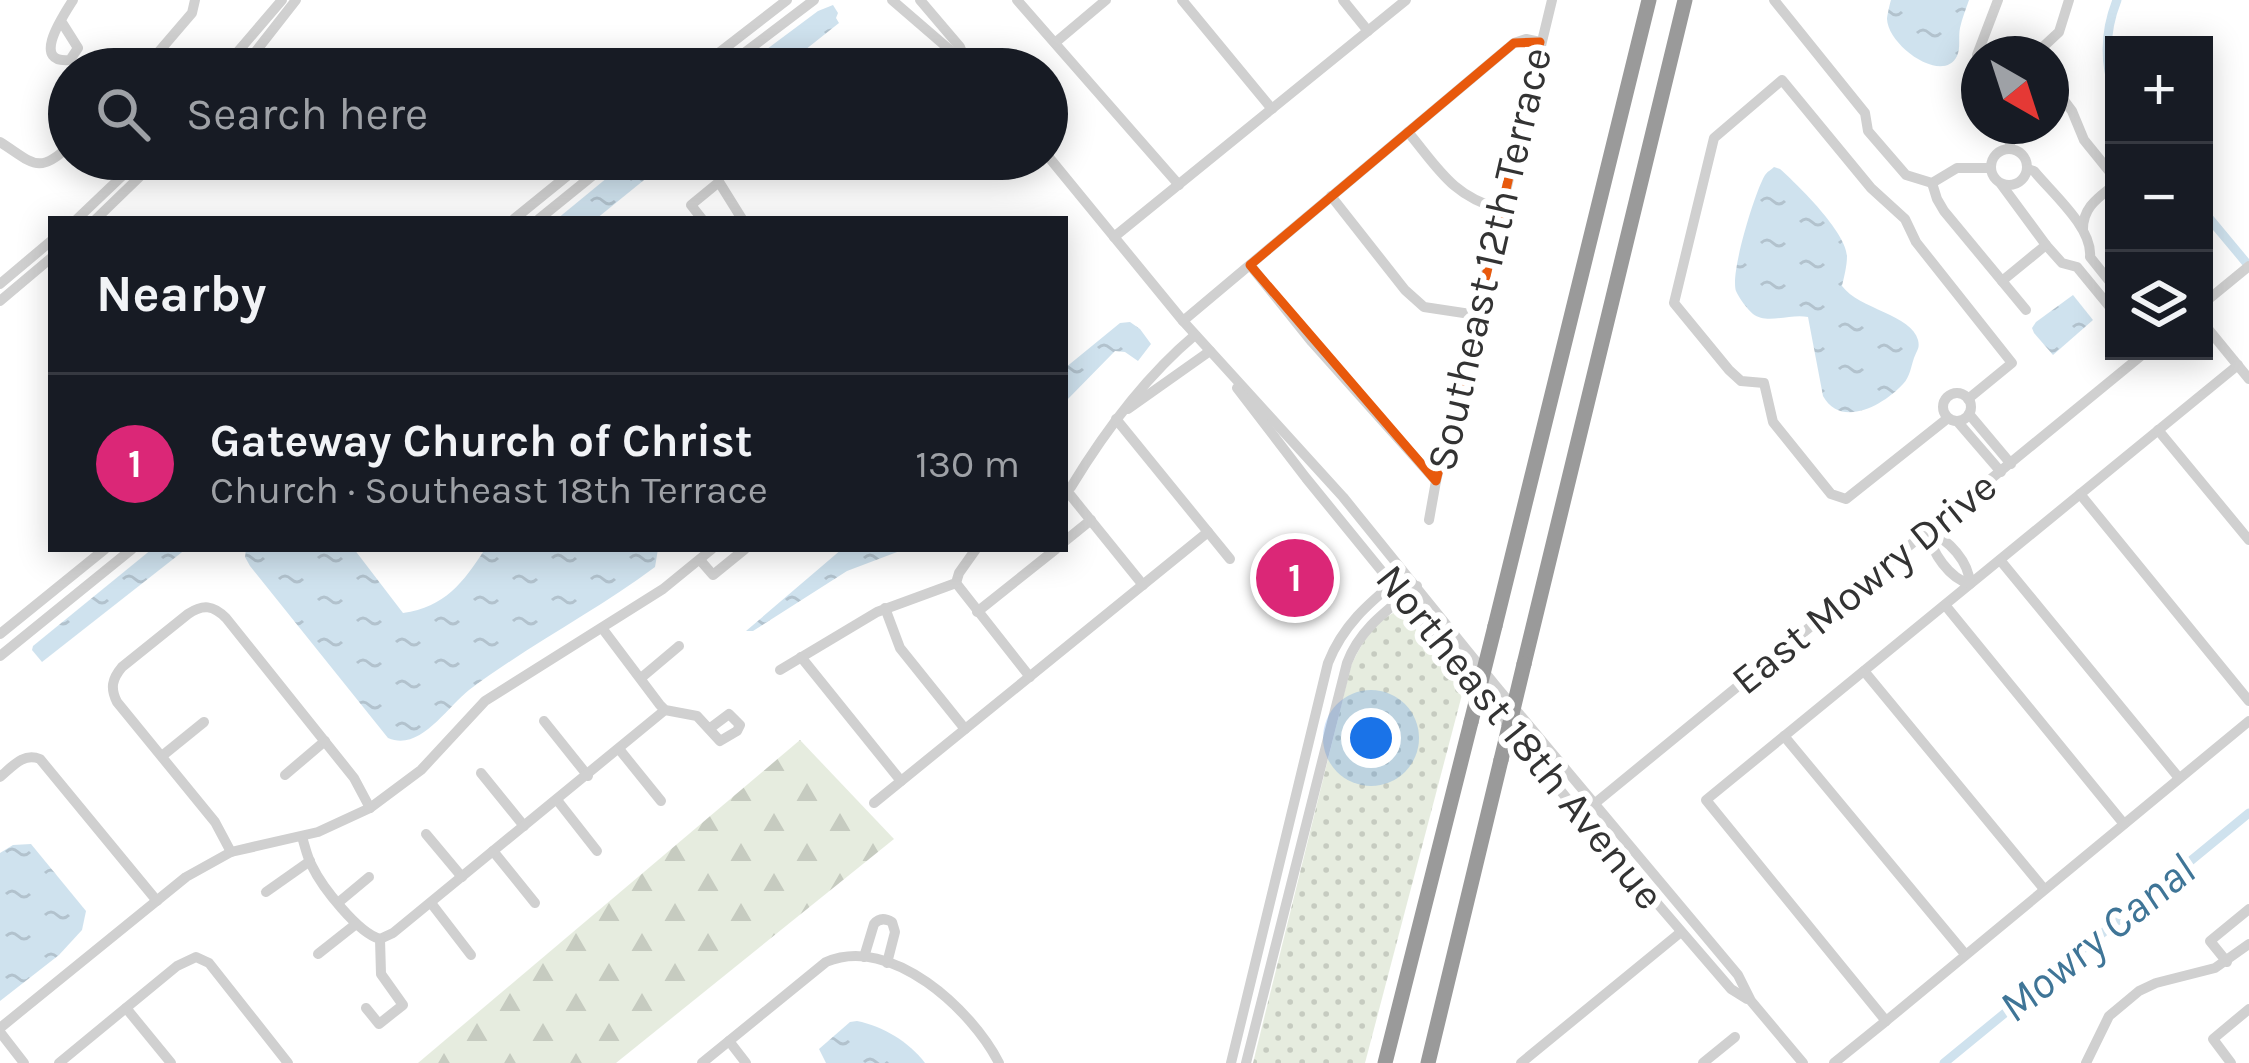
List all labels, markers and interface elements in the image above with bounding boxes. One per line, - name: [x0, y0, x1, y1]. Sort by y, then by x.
- north arrow: [1961, 36, 2069, 144]
- map controls: [2105, 36, 2213, 360]
- button: +: [2105, 36, 2213, 144]
- street label: Southeast 12th Terrace: [1416, 42, 1562, 476]
- search box: [48, 48, 1068, 180]
- icon: search: [90, 81, 156, 147]
- text: Search here: [186, 88, 428, 140]
- button: −: [2105, 144, 2213, 252]
- button: layers: [2105, 252, 2213, 360]
- text: Nearby: [96, 264, 266, 324]
- text: Gateway Church of Christ: [210, 415, 752, 467]
- text: 1: [128, 441, 142, 487]
- text: 130 m: [915, 441, 1020, 487]
- street label: East Mowry Drive: [1721, 461, 2007, 705]
- text: Church · Southeast 18th Terrace: [210, 467, 768, 513]
- pin: 1: [1256, 533, 1334, 623]
- street label: Northeast 18th Avenue: [1365, 554, 1675, 920]
- your location: [1341, 708, 1401, 768]
- water label: Mowry Canal: [1989, 843, 2206, 1033]

